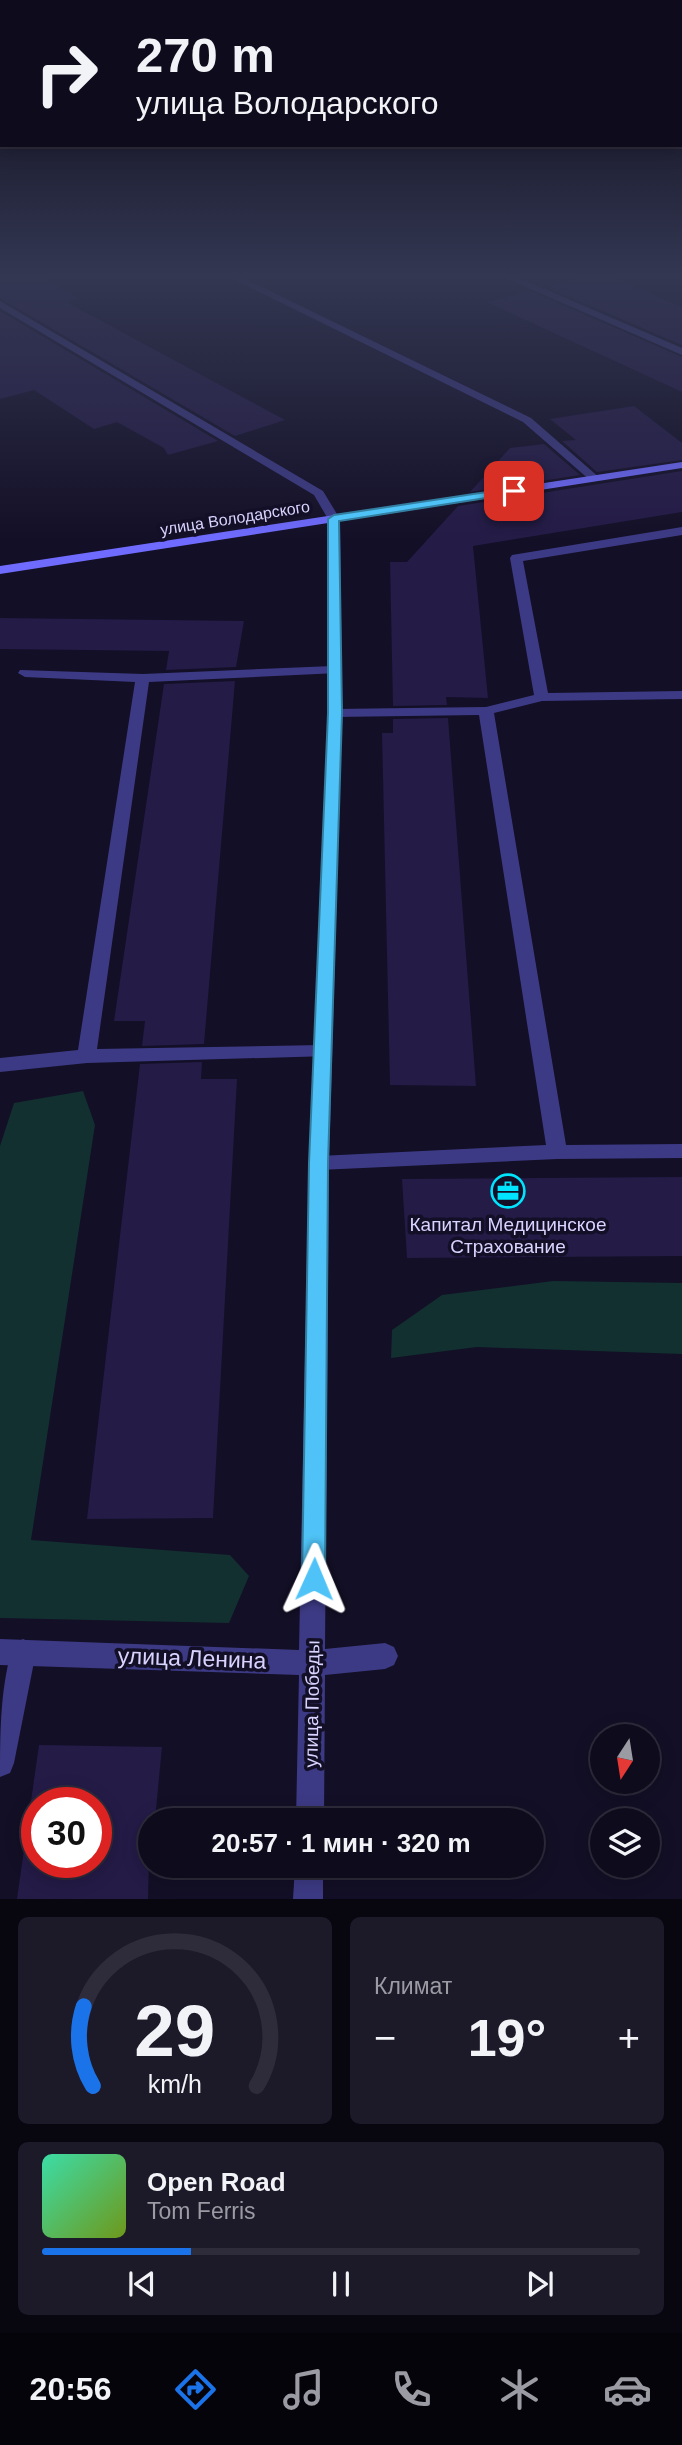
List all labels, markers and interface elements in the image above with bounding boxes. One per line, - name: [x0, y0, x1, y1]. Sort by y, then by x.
- icon: right: [21, 28, 112, 119]
- text: 270 m: [136, 28, 275, 82]
- text: улица Володарского: [136, 85, 439, 121]
- pin: [484, 461, 544, 521]
- icon: arrive: [495, 472, 533, 510]
- street label: улица Володарского: [159, 498, 311, 538]
- office icon: Капитал Медицинское Страхование: [489, 1172, 527, 1210]
- place label: Капитал Медицинское Страхование: [410, 1214, 607, 1257]
- position arrow: [277, 1542, 351, 1616]
- street label: улица Победы: [300, 1640, 324, 1768]
- street label: улица Ленина: [117, 1642, 267, 1674]
- north arrow: [590, 1724, 660, 1794]
- map controls: [590, 1724, 660, 1878]
- speed limit sign: 30: [21, 1787, 112, 1878]
- button: layers: [590, 1808, 660, 1878]
- text: 20:57 · 1 мин · 320 m: [211, 1828, 471, 1858]
- text: Климат: [374, 1973, 452, 1999]
- text: 29: [135, 1991, 215, 2072]
- text: 19°: [468, 2009, 546, 2067]
- text: −: [374, 2017, 396, 2059]
- text: +: [618, 2017, 640, 2059]
- text: km/h: [148, 2070, 202, 2098]
- text: Open Road: [147, 2167, 286, 2197]
- text: Tom Ferris: [147, 2198, 256, 2224]
- icon: previous: [123, 2265, 161, 2303]
- icon: pause: [322, 2265, 360, 2303]
- icon: next: [521, 2265, 559, 2303]
- icon: directions: [171, 2365, 220, 2414]
- icon: music: [279, 2365, 328, 2414]
- icon: phone: [387, 2365, 436, 2414]
- icon: climate: [495, 2365, 544, 2414]
- icon: car: [603, 2365, 652, 2414]
- text: 20:56: [30, 2371, 111, 2407]

